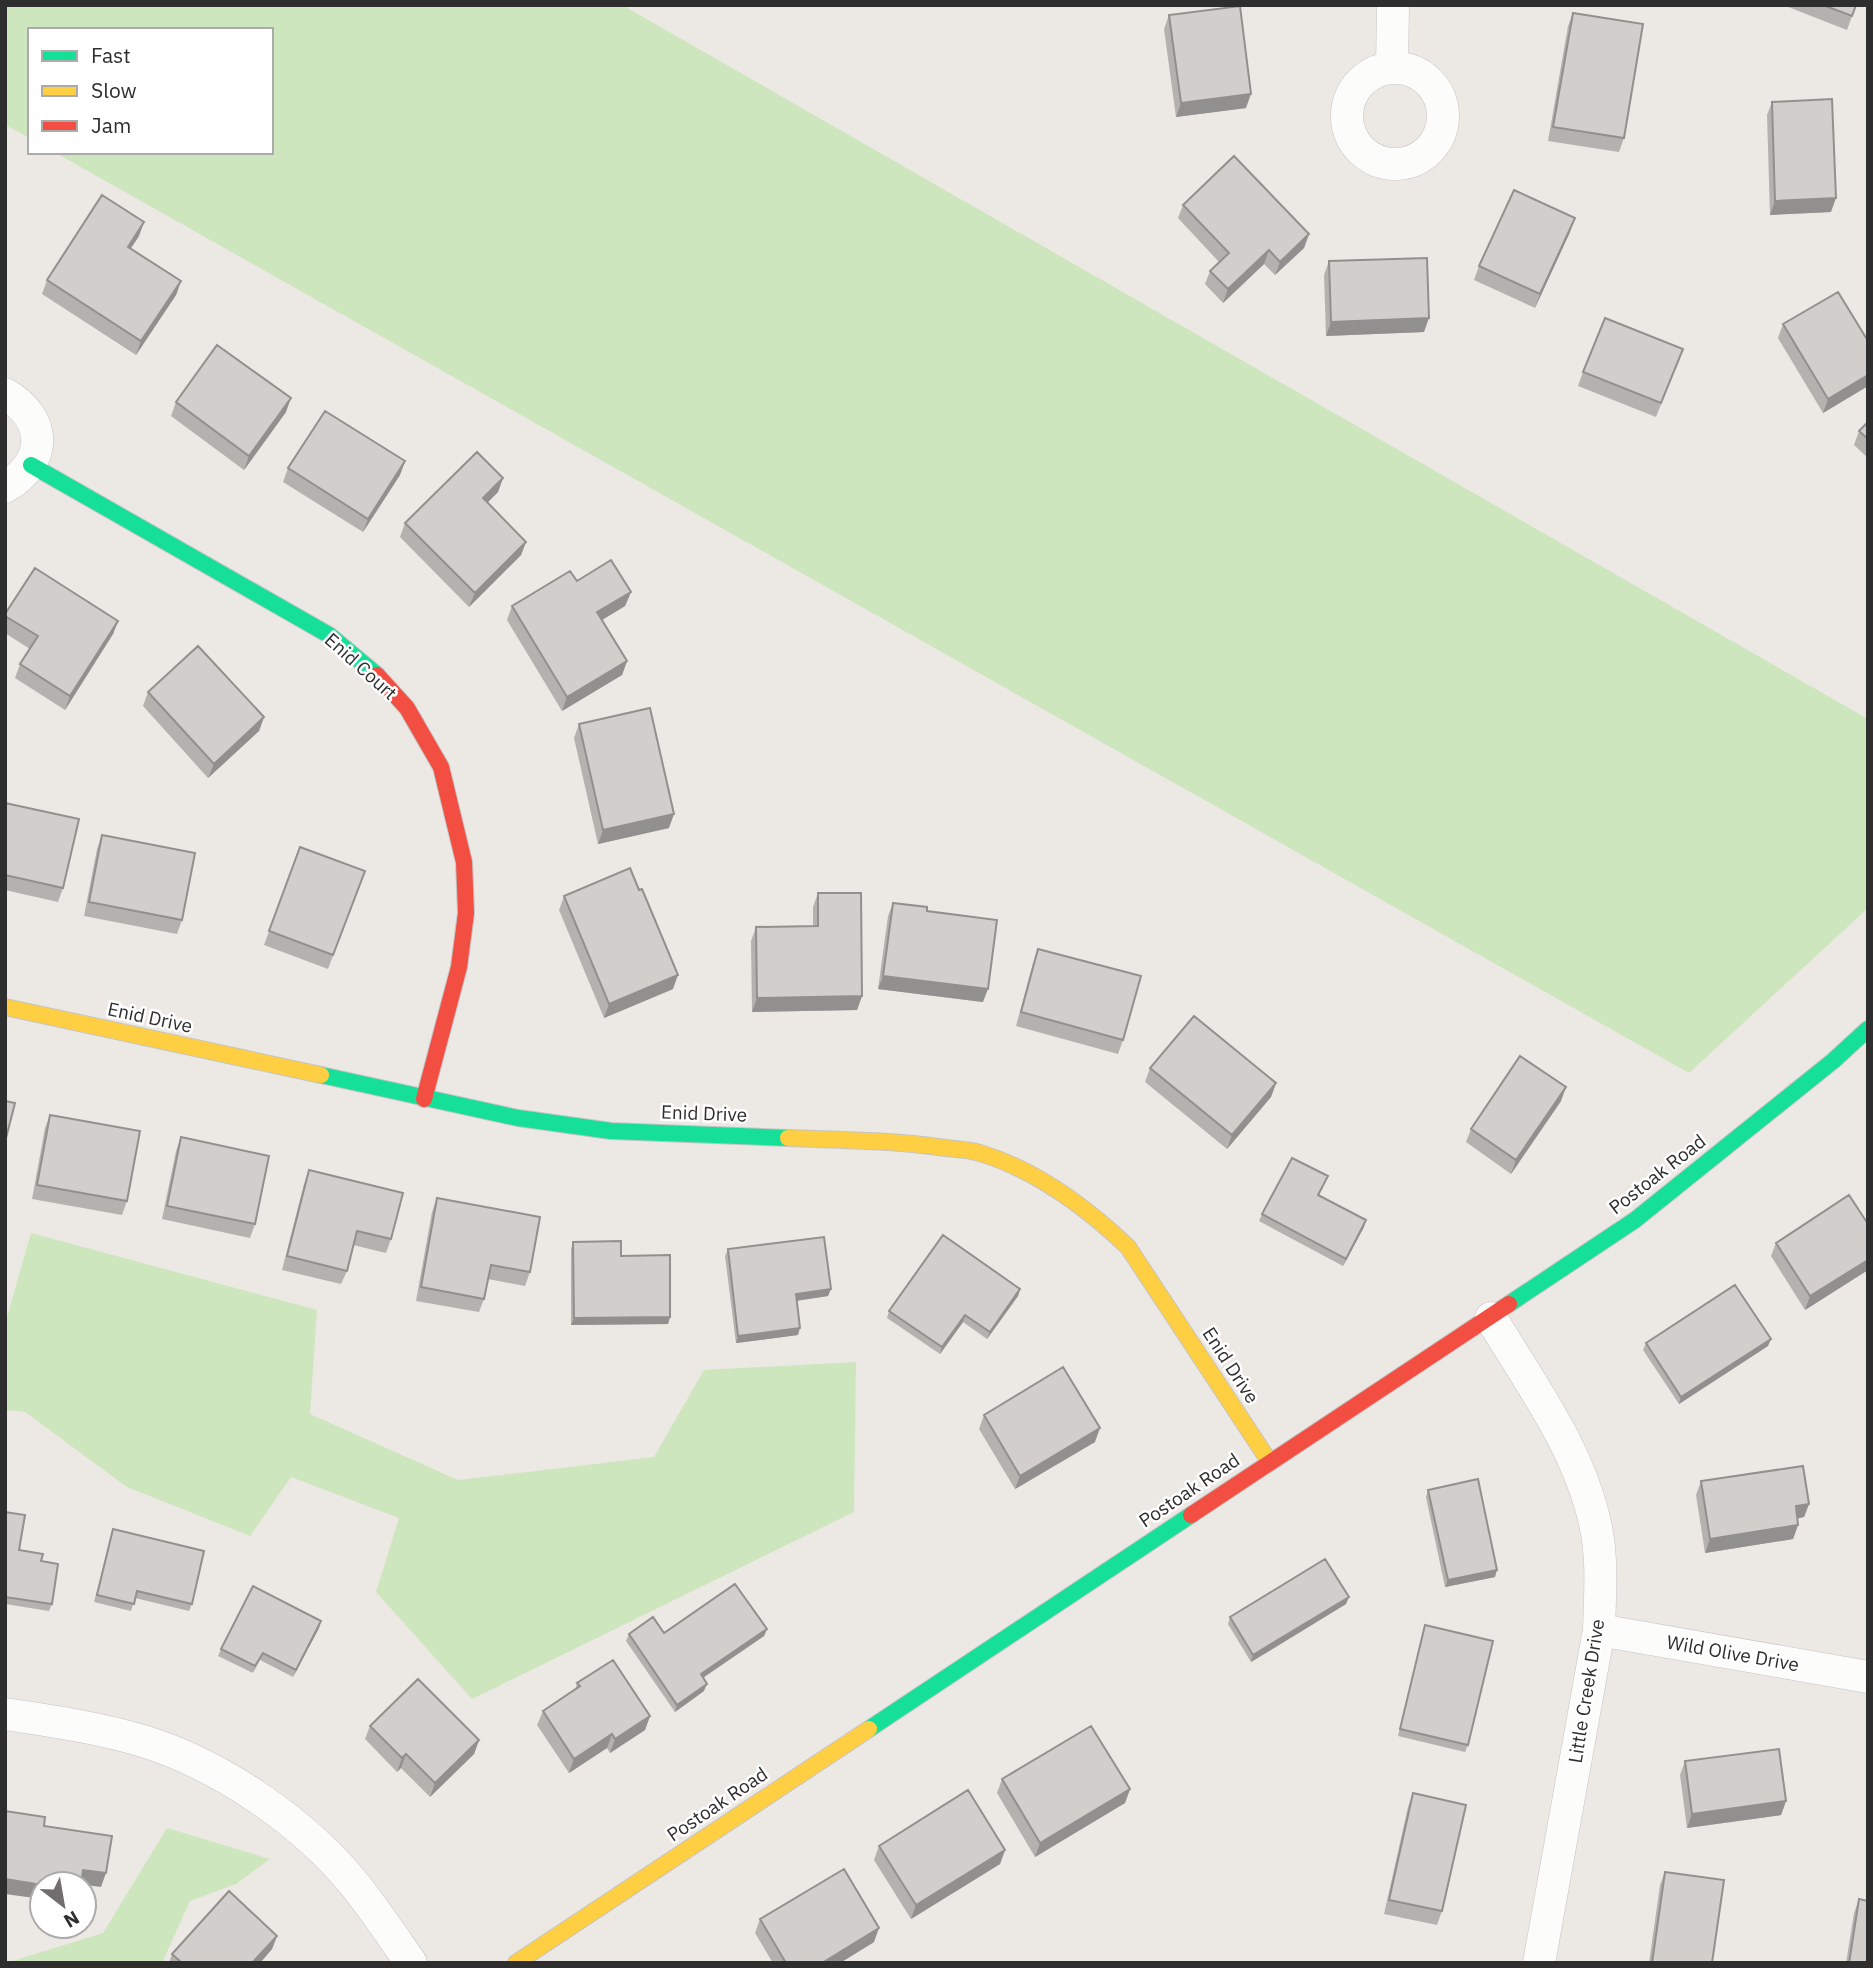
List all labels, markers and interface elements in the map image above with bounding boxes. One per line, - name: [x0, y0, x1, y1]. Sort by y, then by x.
- legend: [28, 28, 273, 154]
- text: Fast: [91, 41, 131, 69]
- text: Slow: [91, 76, 137, 104]
- text: Jam: [91, 111, 131, 139]
- street label: Enid Court: [320, 627, 402, 705]
- street label: Enid Drive: [105, 996, 195, 1038]
- street label: Enid Drive: [660, 1100, 748, 1126]
- street label: Postoak Road: [1604, 1129, 1710, 1219]
- street label: Enid Drive: [1197, 1322, 1265, 1408]
- street label: Postoak Road: [1134, 1447, 1244, 1533]
- street label: Little Creek Drive: [1563, 1617, 1609, 1765]
- street label: Wild Olive Drive: [1665, 1630, 1801, 1676]
- street label: Postoak Road: [662, 1761, 772, 1847]
- north arrow: [28, 1870, 98, 1940]
- text: N: [60, 1906, 84, 1933]

